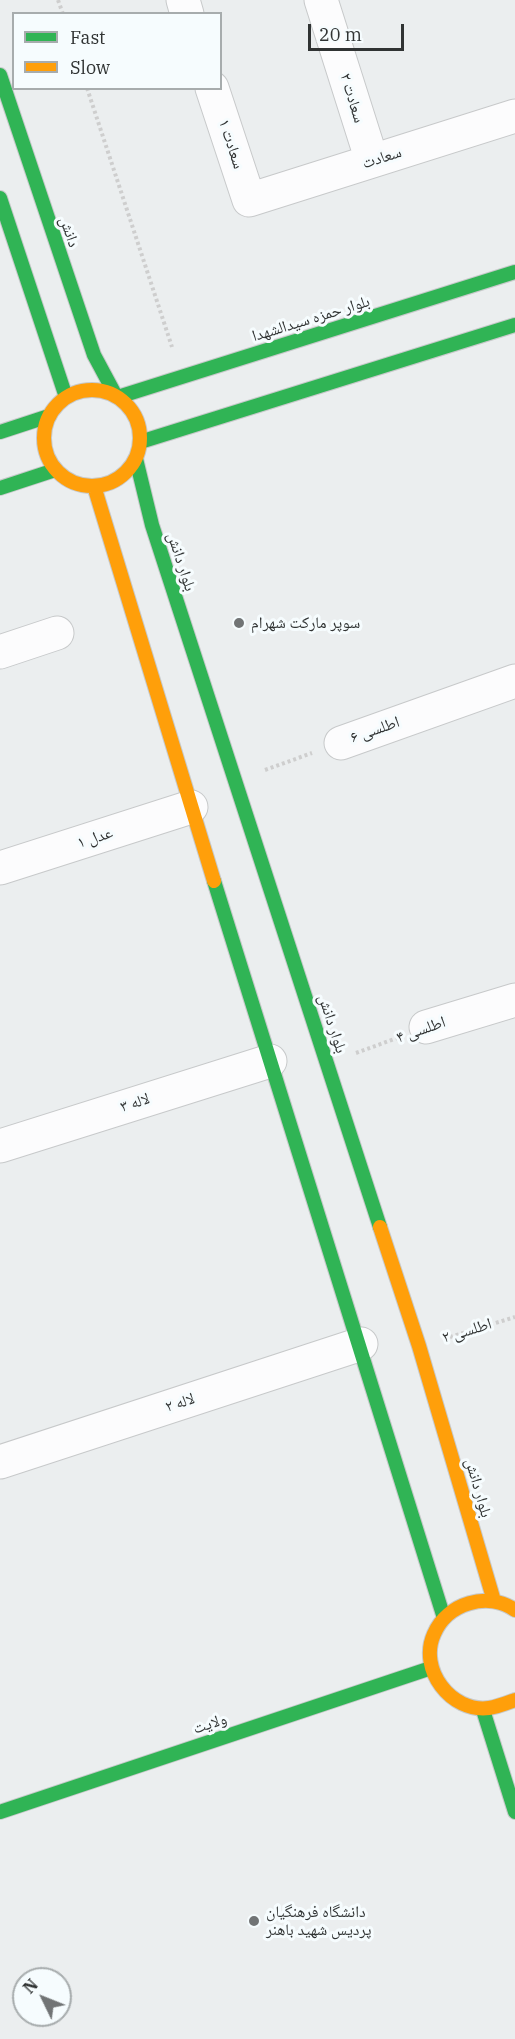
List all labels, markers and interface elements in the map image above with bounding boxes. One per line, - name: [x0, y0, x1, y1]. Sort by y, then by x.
- legend: [12, 12, 222, 90]
- scale bar: [311, 12, 407, 50]
- text: 20 m: [319, 23, 362, 46]
- text: Fast: [70, 26, 105, 49]
- text: Slow: [70, 56, 110, 79]
- street label: سعادت ۲: [335, 71, 369, 125]
- street label: سعادت ۱: [214, 117, 248, 171]
- street label: سعادت: [360, 143, 404, 173]
- street label: دانش: [55, 214, 83, 250]
- street label: بلوار حمزه سیدالشهدا: [250, 292, 372, 346]
- street label: بلوار دانش: [163, 530, 199, 594]
- place label: سوپر مارکت شهرام: [251, 613, 360, 633]
- marker: سوپر مارکت شهرام: [232, 616, 246, 630]
- street label: اطلسی ۶: [348, 713, 402, 747]
- street label: عدل ۱: [75, 823, 115, 853]
- street label: بلوار دانش: [314, 992, 350, 1056]
- street label: اطلسی ۴: [394, 1013, 448, 1047]
- street label: لاله ۳: [118, 1089, 152, 1117]
- street label: اطلسی ۲: [440, 1314, 494, 1348]
- street label: لاله ۲: [163, 1389, 197, 1417]
- street label: بلوار دانش: [460, 1456, 496, 1520]
- street label: ولایت: [191, 1710, 229, 1738]
- place label: دانشگاه فرهنگیان پردیس شهید باهنر: [266, 1902, 371, 1940]
- marker: دانشگاه فرهنگیان پردیس شهید باهنر: [247, 1914, 261, 1928]
- north arrow: [12, 1967, 72, 2027]
- text: N: [19, 1975, 42, 1998]

